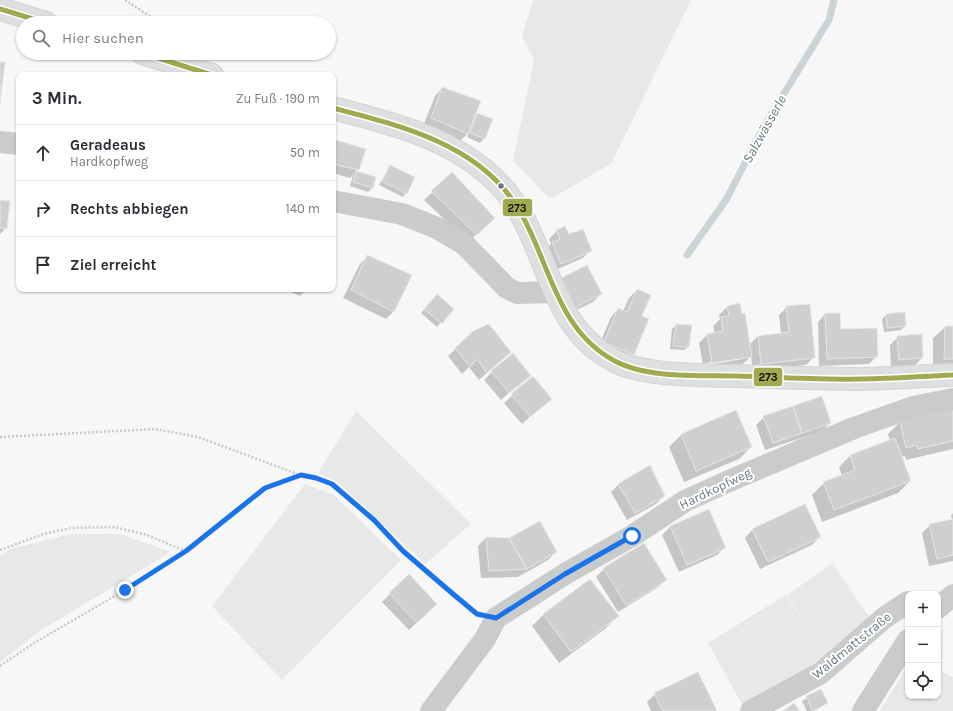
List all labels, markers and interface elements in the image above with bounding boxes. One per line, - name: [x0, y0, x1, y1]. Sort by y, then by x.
- search box: [16, 16, 336, 60]
- icon: search: [30, 27, 52, 49]
- text: Hier suchen: [62, 29, 144, 47]
- text: 3 Min.: [32, 88, 82, 108]
- text: Zu Fuß · 190 m: [236, 91, 320, 106]
- water label: Salzwässerle: [739, 92, 790, 166]
- text: Geradeaus: [70, 136, 146, 154]
- icon: ahead: [32, 142, 54, 164]
- text: 50 m: [290, 145, 320, 160]
- text: Hardkopfweg: [70, 154, 148, 169]
- unlabelled marker: [496, 181, 506, 191]
- icon: right: [32, 198, 54, 220]
- line badge: 273: [502, 198, 533, 217]
- text: Rechts abbiegen: [70, 200, 189, 218]
- text: 140 m: [285, 201, 320, 216]
- text: 273: [508, 202, 527, 215]
- icon: arrive: [32, 254, 54, 276]
- text: Ziel erreicht: [70, 256, 156, 274]
- line badge: 273: [753, 367, 783, 387]
- text: 273: [759, 371, 778, 384]
- street label: Hardkopfweg: [677, 464, 754, 512]
- route start: [623, 527, 641, 545]
- route end: [116, 581, 134, 599]
- map controls: [905, 591, 941, 699]
- button: +: [905, 591, 941, 627]
- street label: Waldmattstraße: [809, 609, 894, 682]
- button: −: [905, 627, 941, 663]
- button: locate: [905, 663, 941, 699]

